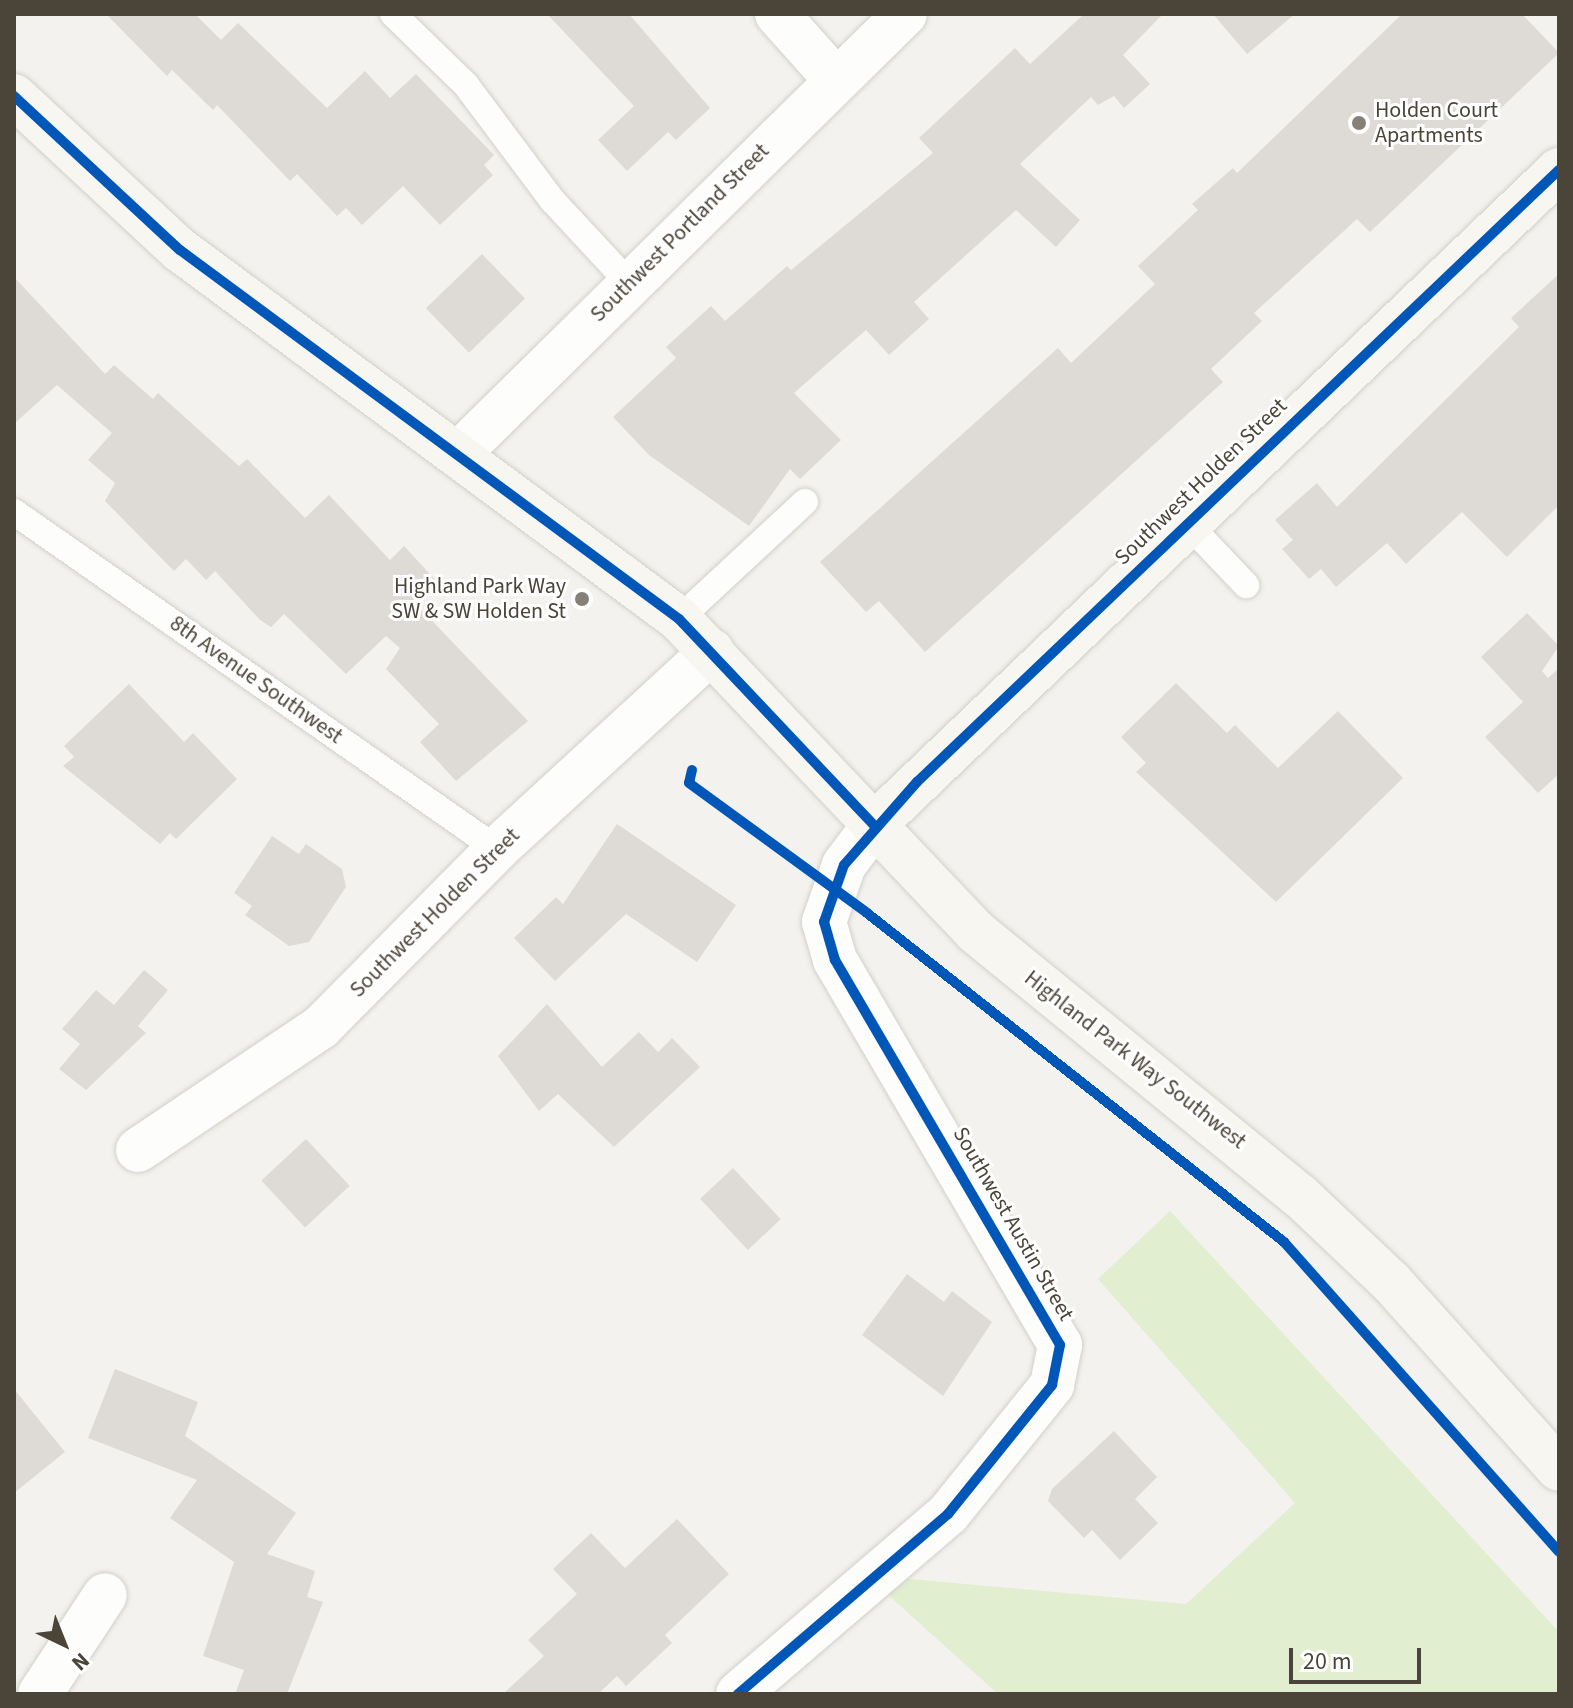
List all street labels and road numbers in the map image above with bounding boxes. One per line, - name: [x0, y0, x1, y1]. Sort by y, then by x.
- street label: Southwest Portland Street: [585, 138, 775, 328]
- street label: Southwest Holden Street: [1110, 393, 1292, 571]
- street label: 8th Avenue Southwest: [165, 610, 347, 750]
- street label: Southwest Holden Street: [345, 823, 525, 1003]
- street label: Highland Park Way Southwest: [1019, 965, 1251, 1155]
- street label: Southwest Austin Street: [947, 1122, 1079, 1326]

